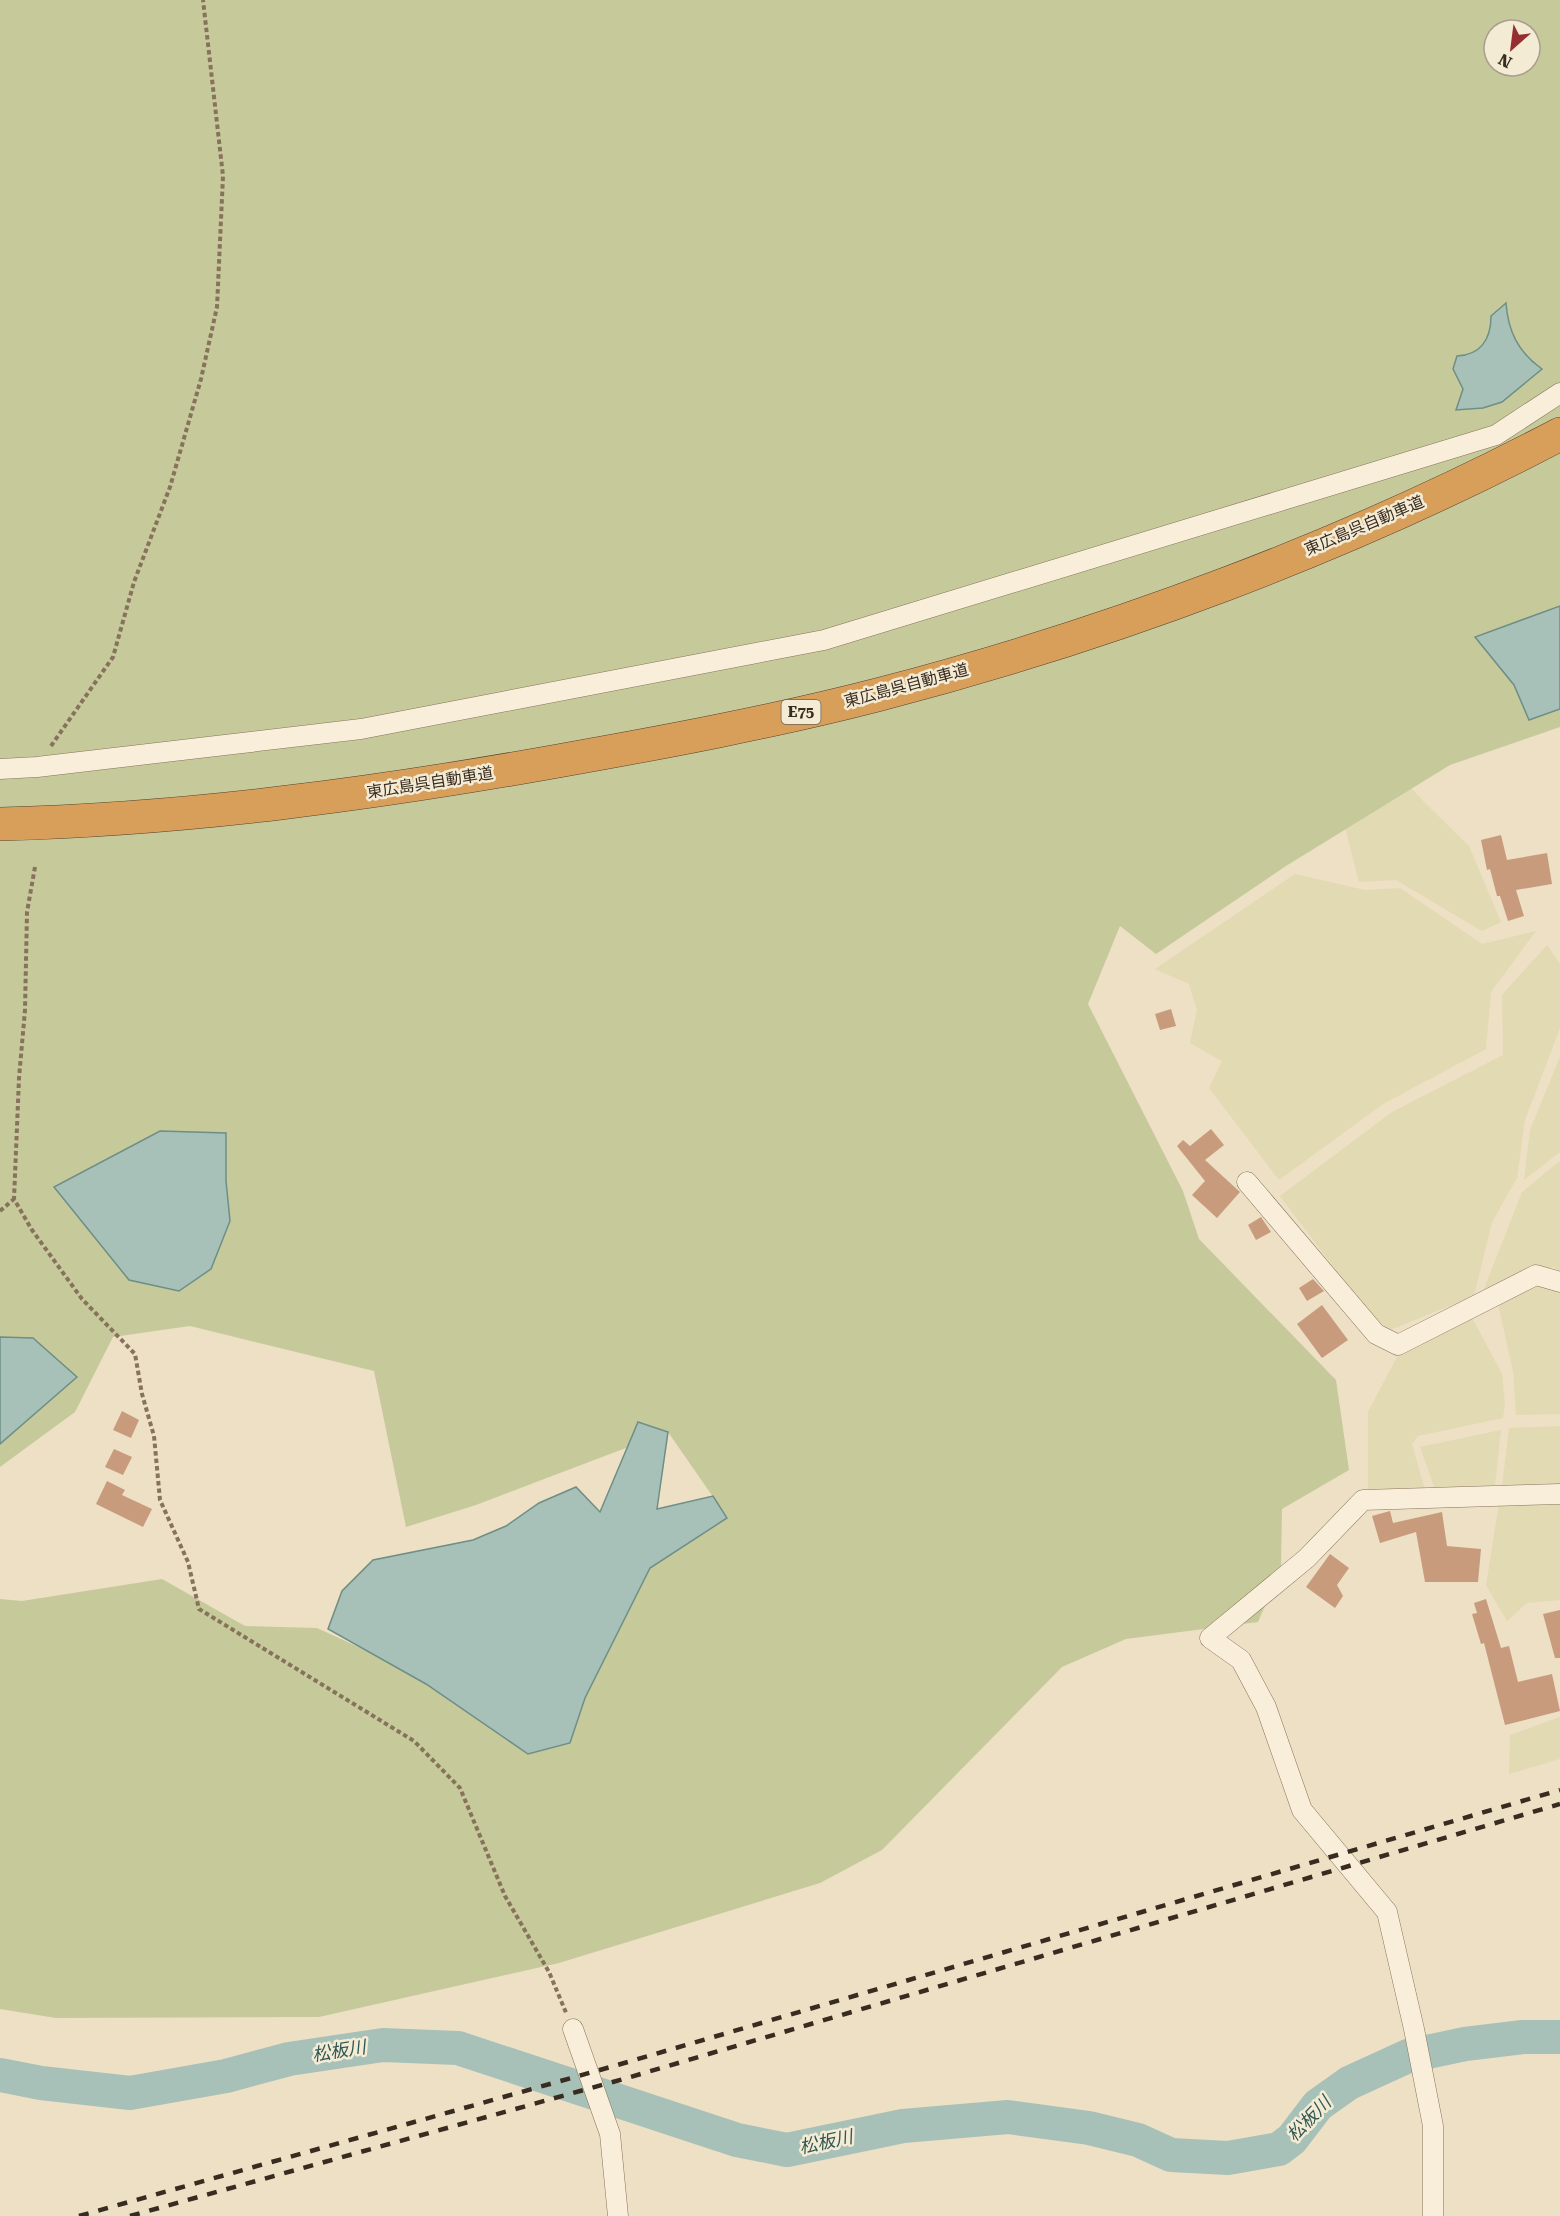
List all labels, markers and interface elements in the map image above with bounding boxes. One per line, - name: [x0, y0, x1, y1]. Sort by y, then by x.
- north arrow: [1482, 18, 1542, 78]
- text: N: [1495, 50, 1515, 72]
- street label: 東広島呉自動車道: [1302, 492, 1427, 559]
- street label: 東広島呉自動車道: [842, 660, 970, 711]
- road number: E75: [782, 700, 820, 724]
- street label: 東広島呉自動車道: [365, 763, 495, 802]
- water label: 松板川: [311, 2036, 369, 2065]
- water label: 松板川: [1282, 2090, 1336, 2145]
- water label: 松板川: [797, 2125, 856, 2157]

